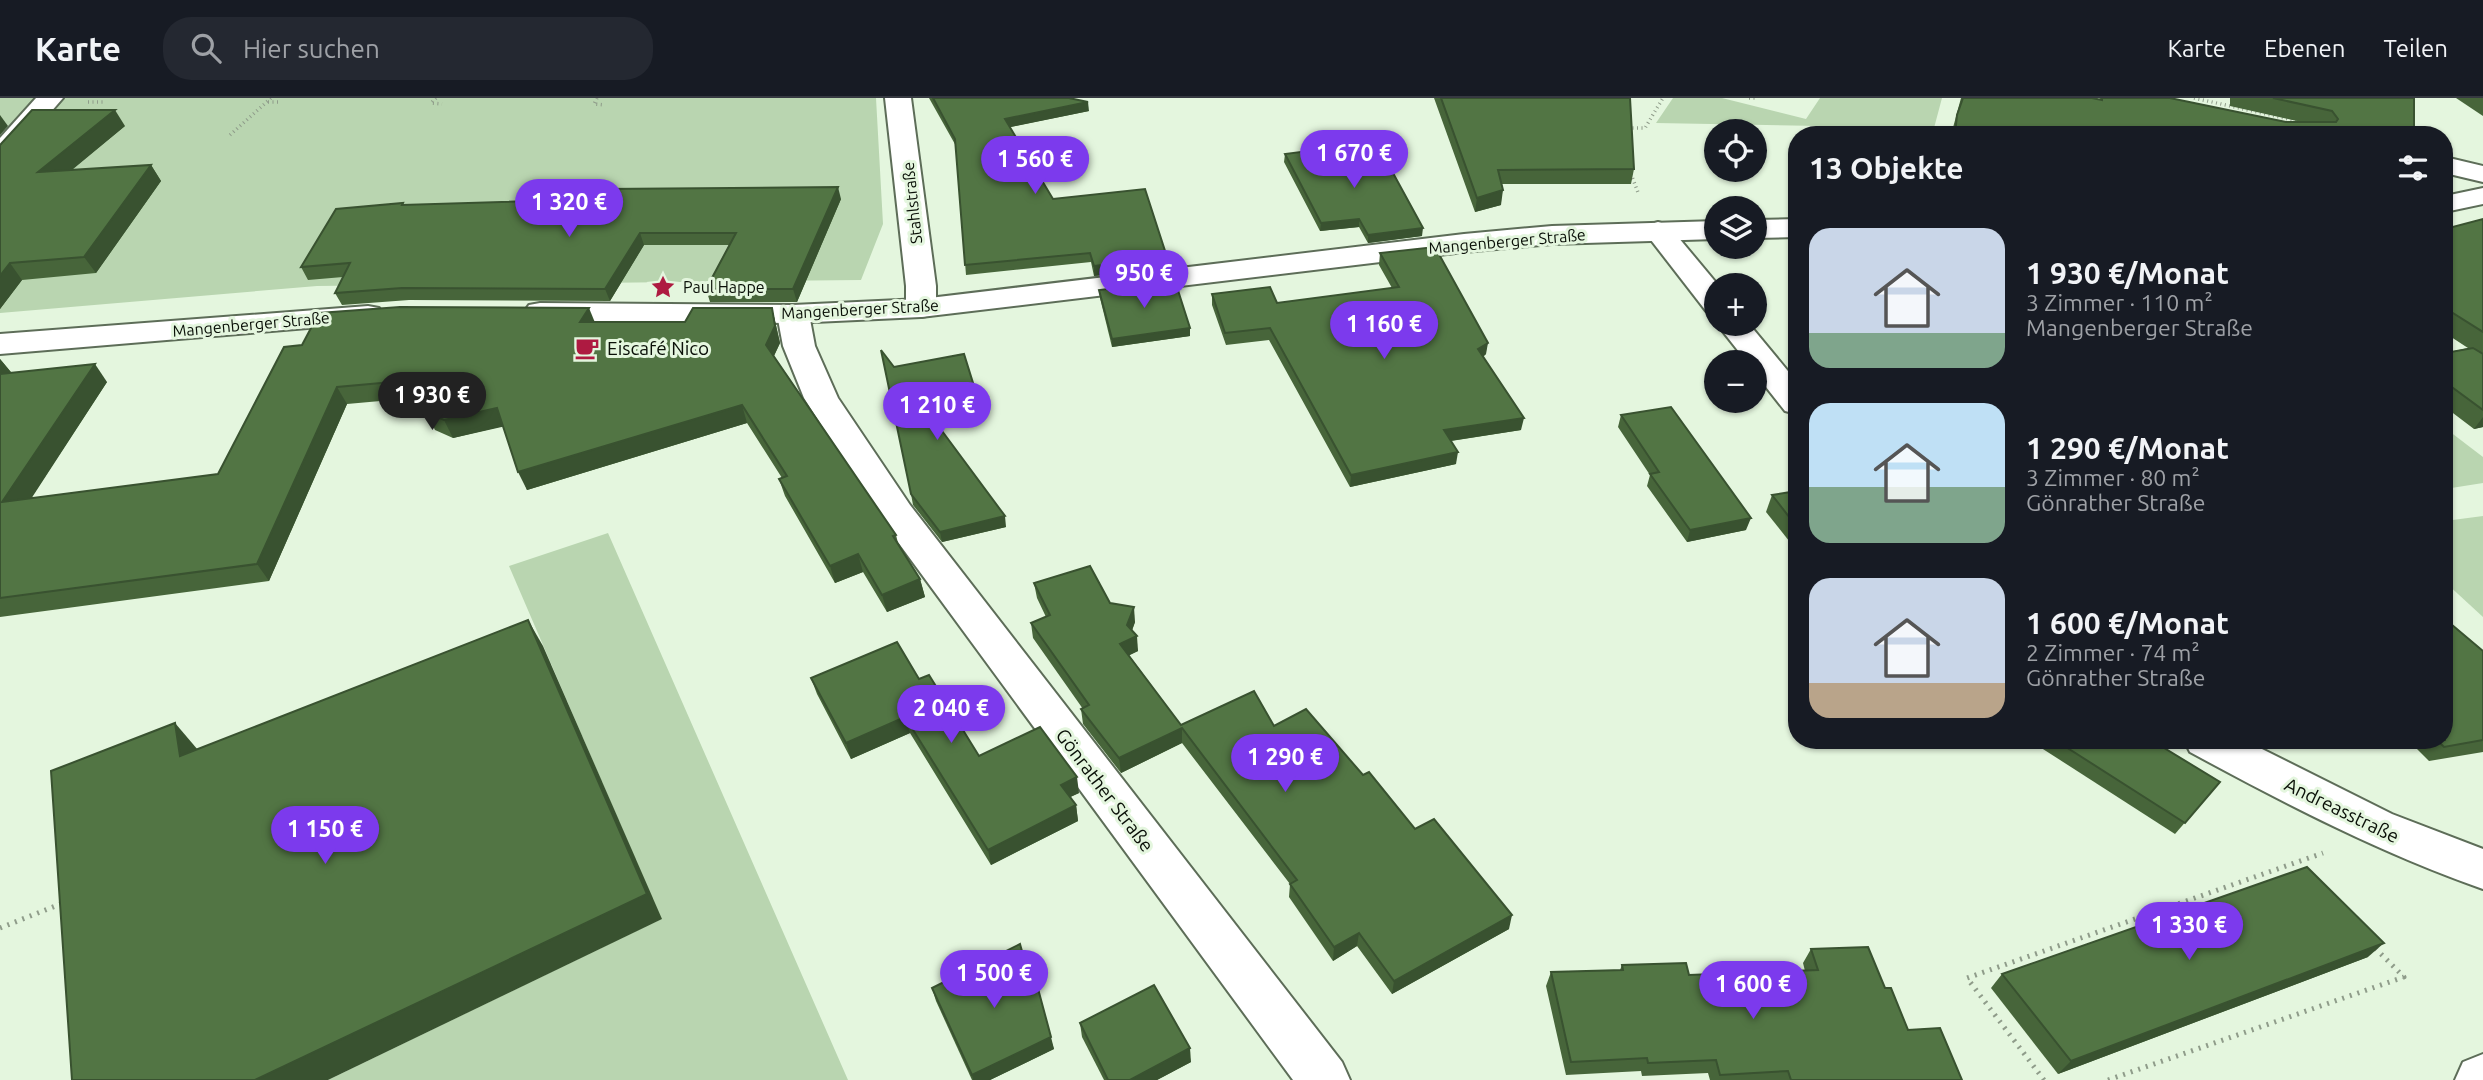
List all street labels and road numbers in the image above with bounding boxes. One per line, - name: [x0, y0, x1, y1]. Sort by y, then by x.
- street label: Stahlstraße: [899, 161, 925, 245]
- street label: Mangenberger Straße: [1428, 225, 1586, 257]
- street label: Mangenberger Straße: [781, 296, 939, 322]
- street label: Mangenberger Straße: [172, 308, 330, 340]
- street label: Gönrather Straße: [1052, 724, 1158, 856]
- street label: Andreasstraße: [2281, 773, 2403, 847]

